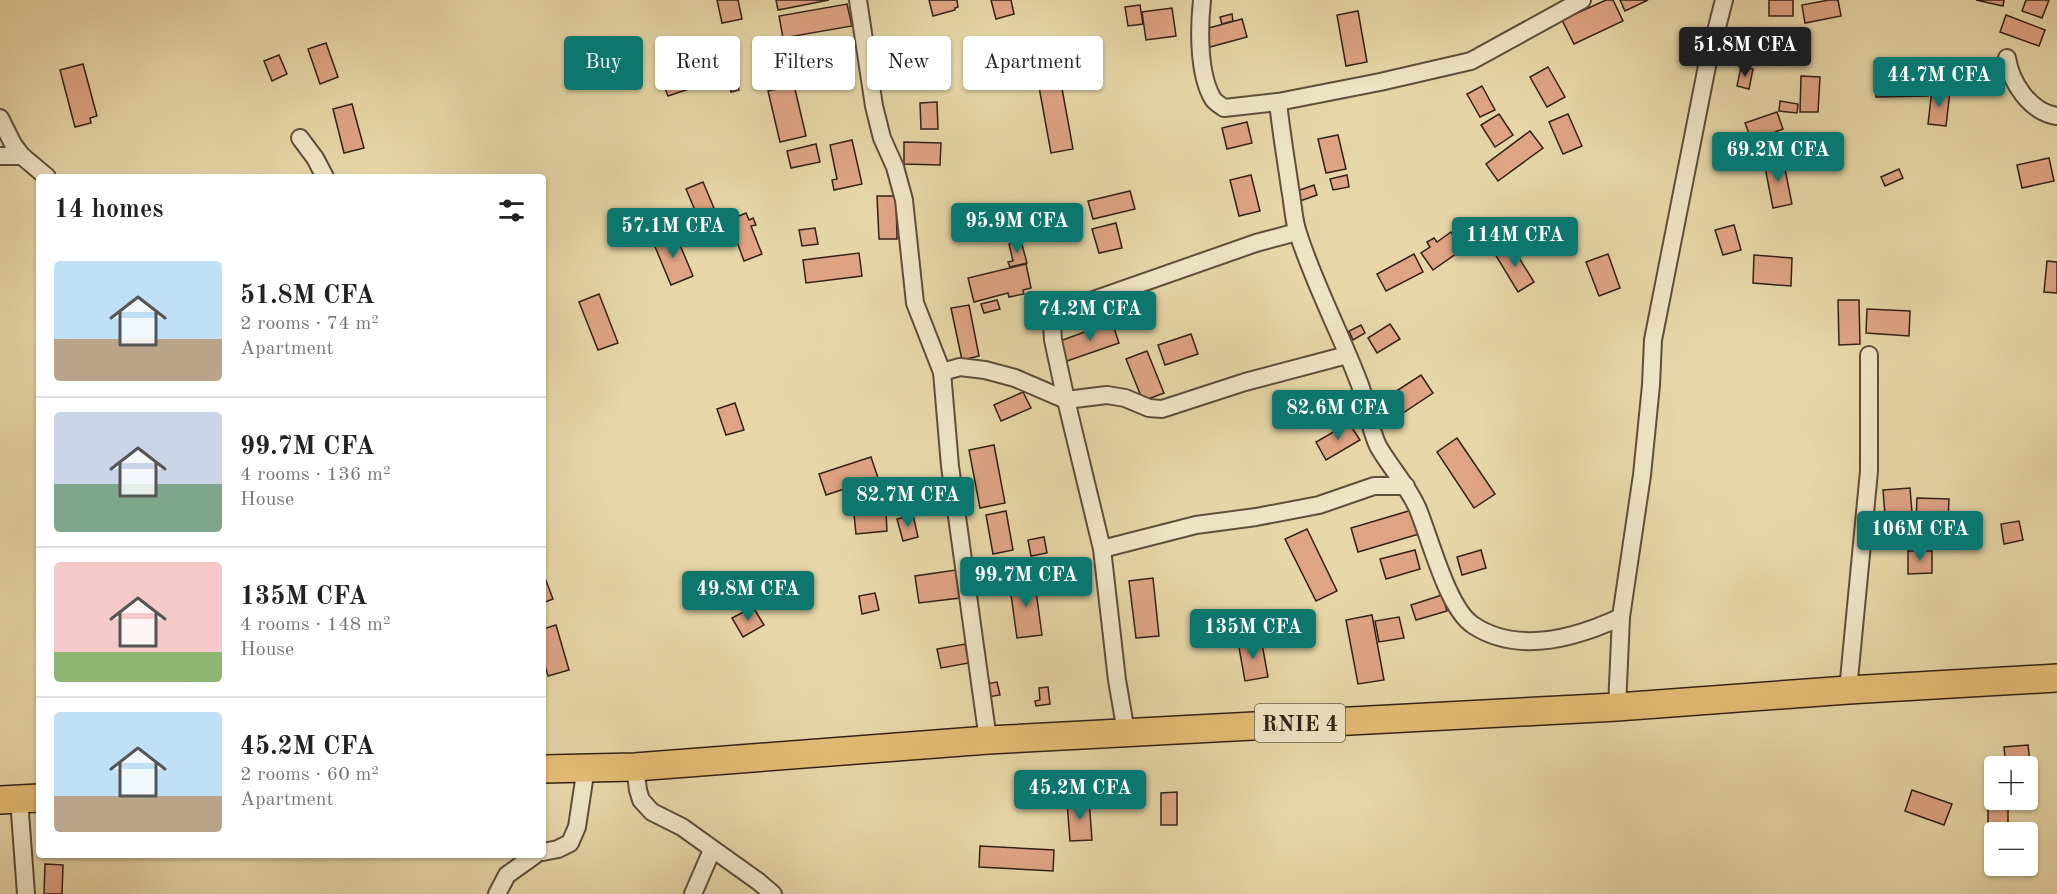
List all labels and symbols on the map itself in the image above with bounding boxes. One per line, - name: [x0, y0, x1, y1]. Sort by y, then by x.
- pin: 51.8M CFA: [1676, 27, 1814, 78]
- pin: 44.7M CFA: [1870, 57, 2008, 108]
- pin: 69.2M CFA: [1709, 132, 1847, 183]
- pin: 95.9M CFA: [948, 203, 1086, 254]
- pin: 57.1M CFA: [604, 208, 742, 259]
- pin: 114M CFA: [1453, 217, 1577, 268]
- pin: 74.2M CFA: [1021, 291, 1159, 342]
- pin: 82.6M CFA: [1269, 390, 1407, 441]
- pin: 82.7M CFA: [839, 477, 977, 528]
- pin: 106M CFA: [1858, 511, 1982, 562]
- pin: 99.7M CFA: [957, 557, 1095, 608]
- pin: 49.8M CFA: [679, 571, 817, 622]
- pin: 135M CFA: [1191, 609, 1315, 660]
- road number: RNIE 4: [1255, 704, 1345, 742]
- pin: 45.2M CFA: [1011, 770, 1149, 821]

